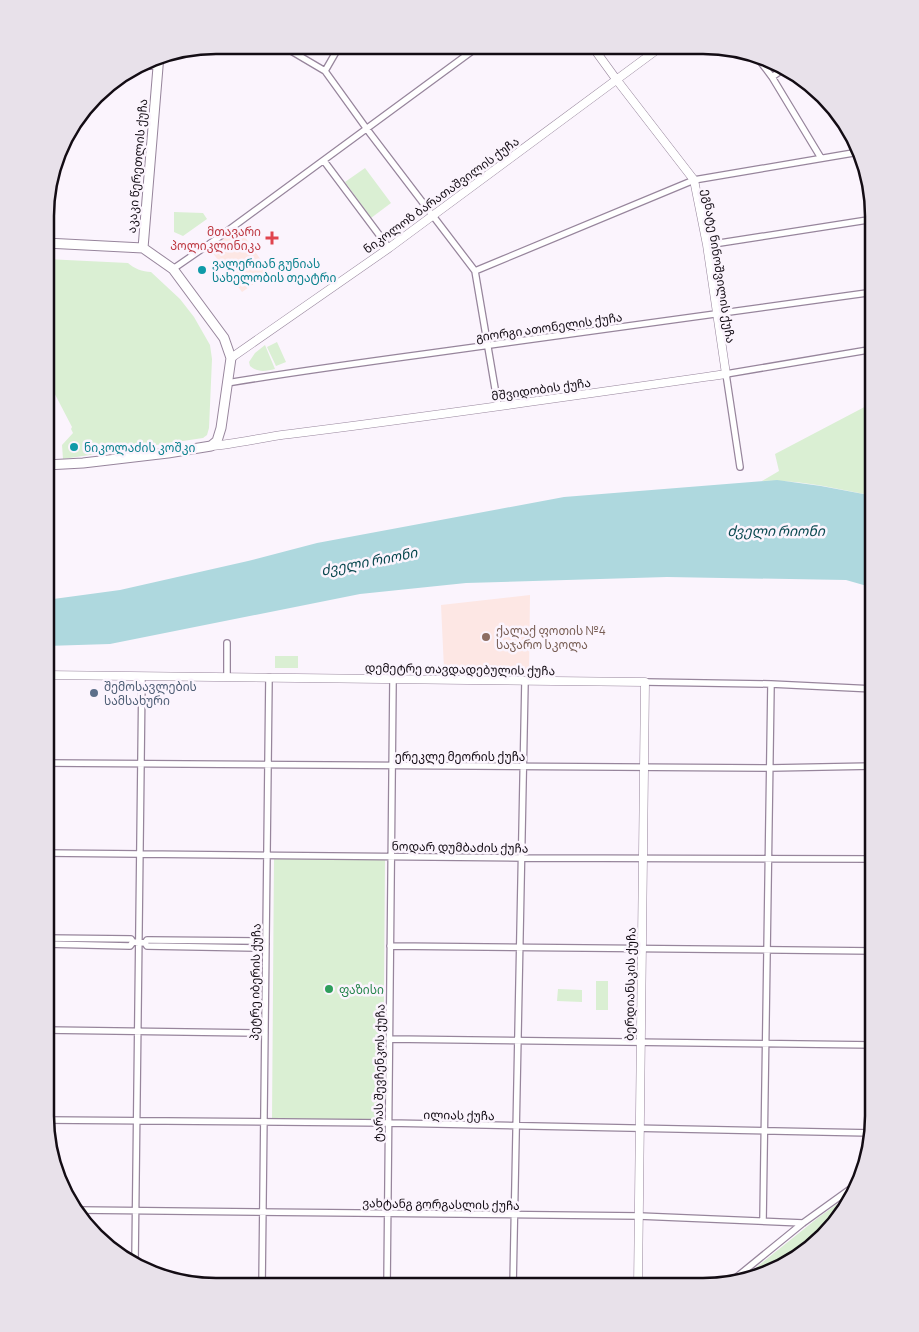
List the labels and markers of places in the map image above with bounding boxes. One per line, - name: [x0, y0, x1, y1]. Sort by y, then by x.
- place label: მთავარი პოლიკლინიკა: [170, 223, 261, 254]
- marker: მთავარი პოლიკლინიკა: [265, 231, 279, 245]
- place label: ვალერიან გუნიას სახელობის თეატრი: [212, 255, 336, 286]
- marker: ვალერიან გუნიას სახელობის თეატრი: [196, 264, 208, 276]
- place label: ნიკოლაძის კოშკი: [84, 439, 196, 456]
- marker: ნიკოლაძის კოშკი: [68, 441, 80, 453]
- place label: ქალაქ ფოთის №4 საჯარო სკოლა: [496, 622, 606, 653]
- marker: ქალაქ ფოთის №4 საჯარო სკოლა: [480, 631, 492, 643]
- place label: შემოსავლების სამსახური: [104, 678, 197, 709]
- marker: შემოსავლების სამსახური: [88, 687, 100, 699]
- place label: ფაზისი: [339, 981, 384, 998]
- marker: ფაზისი: [323, 983, 335, 995]

